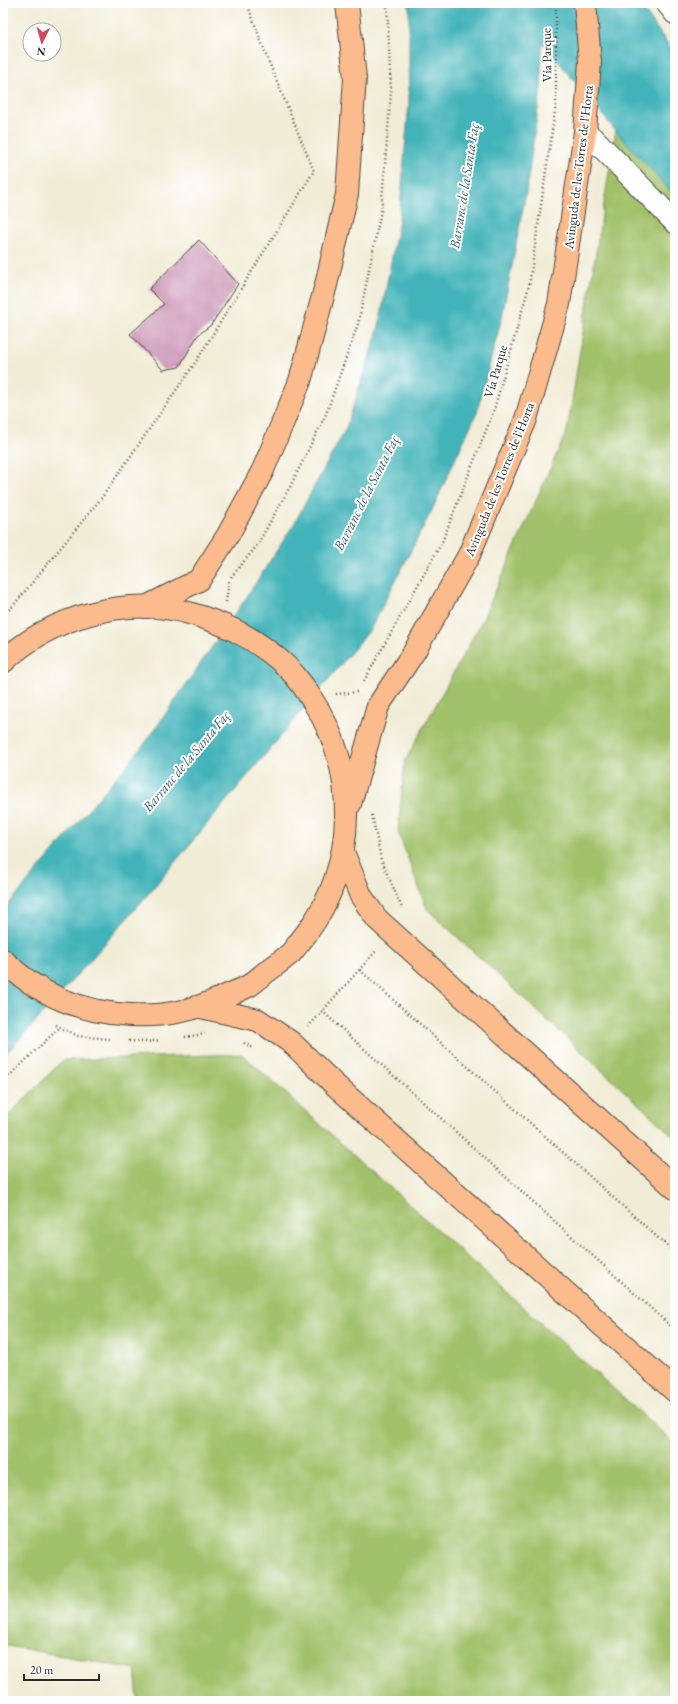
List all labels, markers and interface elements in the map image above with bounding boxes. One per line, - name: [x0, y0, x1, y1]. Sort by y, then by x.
- north arrow: [22, 22, 62, 62]
- street label: Vía Parque: [538, 28, 555, 82]
- text: N: [36, 45, 46, 59]
- street label: Avinguda de les Torres de l'Horta: [560, 83, 597, 251]
- water label: Barranc de la Santa Faç: [445, 122, 483, 251]
- street label: Vía Parque: [480, 343, 511, 400]
- street label: Avinguda de les Torres de l'Horta: [460, 399, 539, 560]
- water label: Barranc de la Santa Faç: [329, 432, 403, 554]
- water label: Barranc de la Santa Faç: [138, 706, 234, 816]
- scale bar: [24, 1656, 99, 1682]
- text: 20 m: [30, 1662, 54, 1678]

